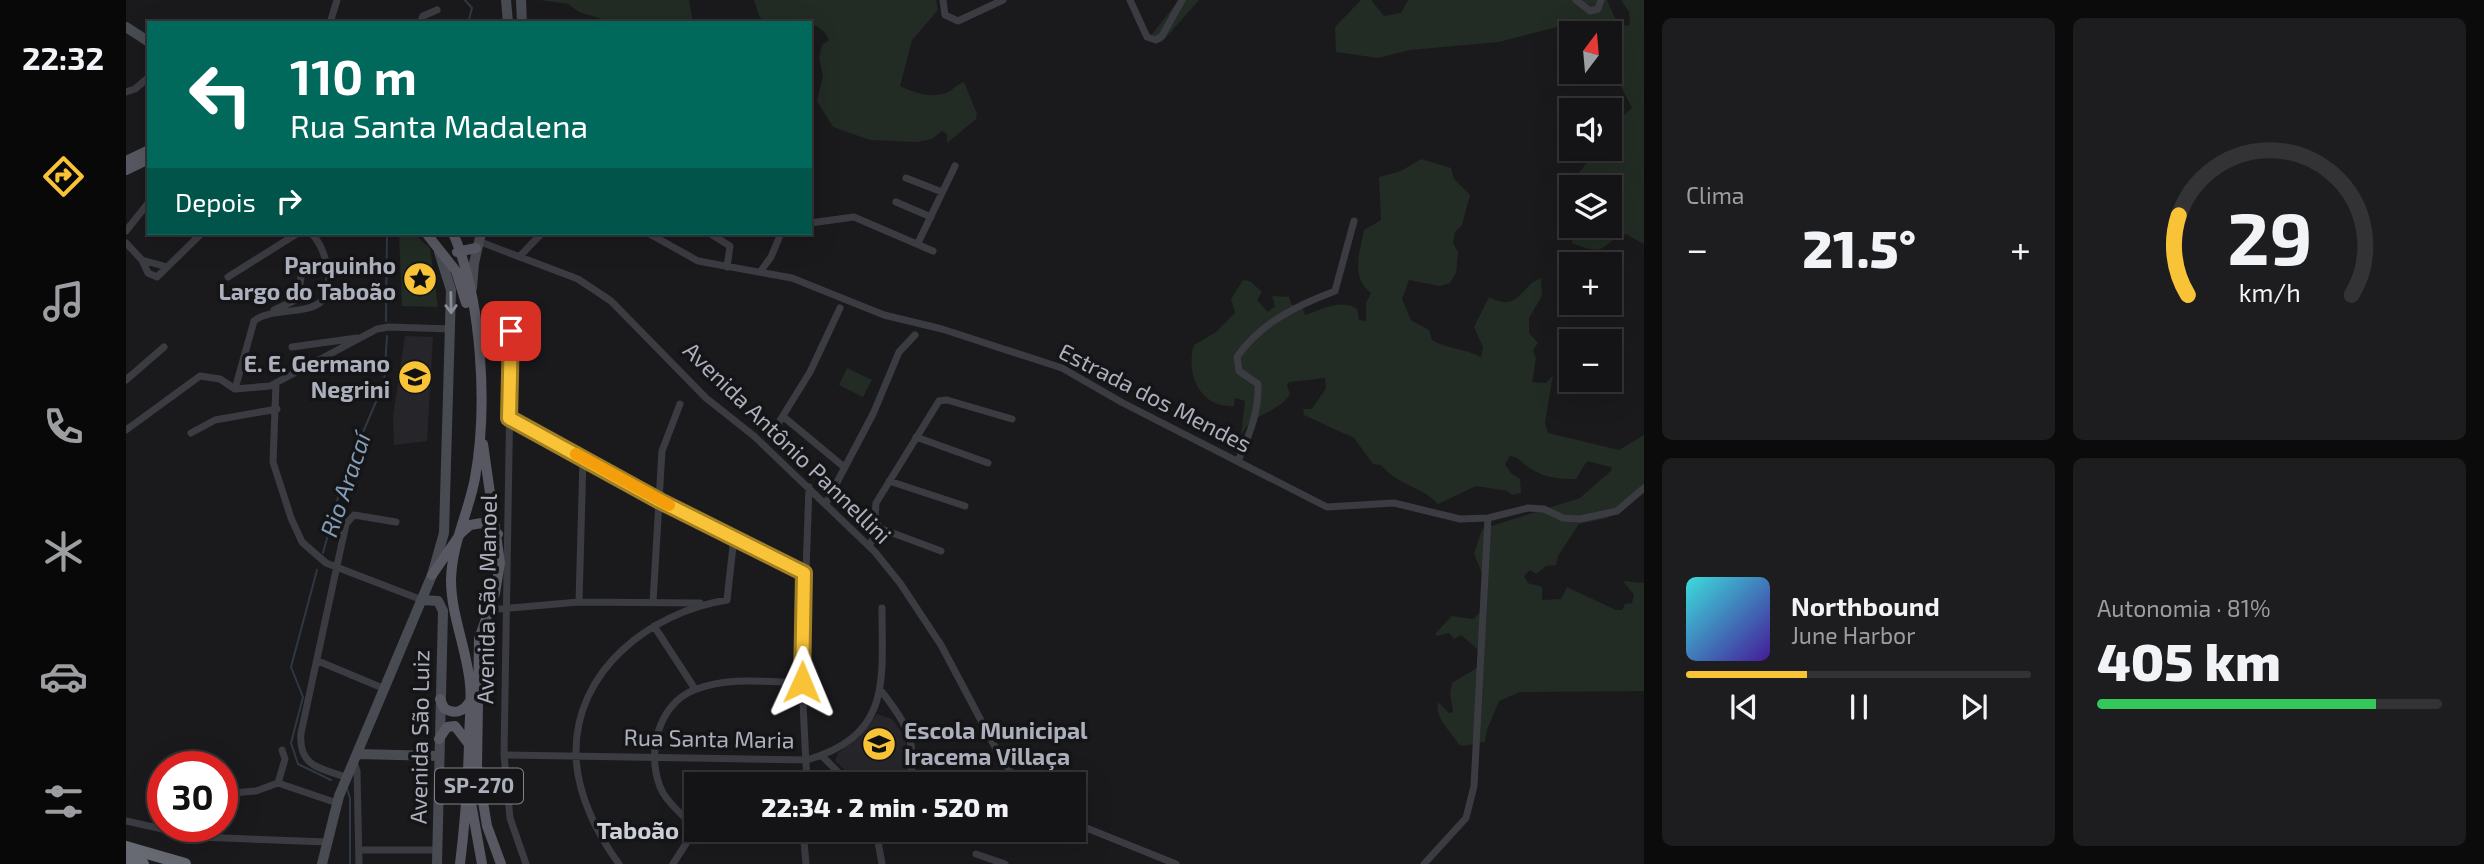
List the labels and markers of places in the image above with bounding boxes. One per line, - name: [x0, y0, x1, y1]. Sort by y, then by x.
- place label: Parquinho Largo do Taboão: [218, 251, 396, 305]
- place icon: Parquinho Largo do Taboão: [401, 260, 439, 298]
- pin: [481, 301, 541, 361]
- place label: E. E. Germano Negrini: [244, 349, 390, 403]
- school or university icon: E. E. Germano Negrini: [396, 358, 434, 396]
- place label: Escola Municipal Iracema Villaça: [904, 716, 1088, 771]
- school or university icon: Escola Municipal Iracema Villaça: [860, 725, 898, 763]

